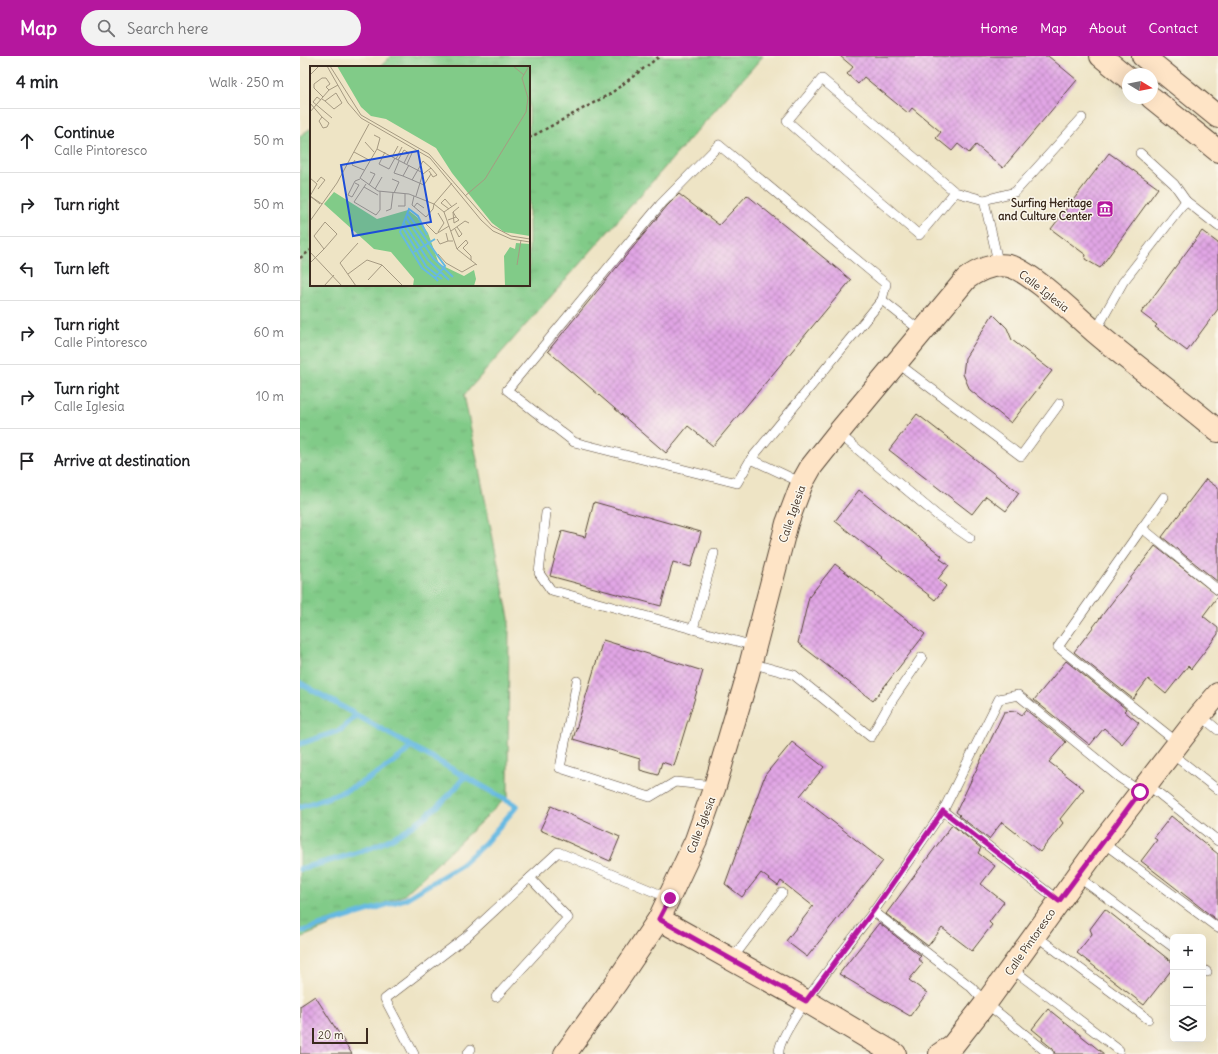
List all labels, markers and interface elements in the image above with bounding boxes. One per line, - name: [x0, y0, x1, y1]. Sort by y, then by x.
- search box: [81, 10, 361, 46]
- text: Map: [20, 16, 57, 40]
- icon: search: [95, 17, 117, 39]
- text: Search here: [127, 19, 208, 38]
- text: Home: [980, 19, 1018, 37]
- text: Map: [1040, 19, 1067, 37]
- text: About: [1089, 19, 1127, 37]
- text: Contact: [1149, 19, 1198, 37]
- inset map: [310, 66, 530, 286]
- north arrow: [1122, 68, 1158, 104]
- text: 4 min: [16, 71, 58, 93]
- text: Walk · 250 m: [209, 74, 284, 91]
- text: Continue: [54, 123, 115, 142]
- icon: ahead: [16, 130, 38, 152]
- text: 50 m: [253, 132, 284, 149]
- text: Calle Pintoresco: [54, 142, 147, 159]
- icon: right: [16, 194, 38, 216]
- text: Turn right: [54, 195, 119, 214]
- text: 50 m: [253, 196, 284, 213]
- place label: Surfing Heritage and Culture Center: [998, 196, 1093, 223]
- museum icon: Surfing Heritage and Culture Center: [1095, 199, 1115, 219]
- icon: left: [16, 258, 38, 280]
- text: Turn left: [54, 259, 109, 278]
- text: 80 m: [253, 260, 284, 277]
- street label: Calle Iglesia: [1016, 267, 1072, 315]
- text: Turn right: [54, 315, 119, 334]
- icon: right: [16, 322, 38, 344]
- text: 60 m: [253, 324, 284, 341]
- text: Calle Pintoresco: [54, 334, 147, 351]
- text: Turn right: [54, 379, 119, 398]
- icon: right: [16, 386, 38, 408]
- text: 10 m: [256, 388, 284, 405]
- text: Calle Iglesia: [54, 398, 125, 415]
- icon: arrive: [16, 450, 38, 472]
- text: Arrive at destination: [54, 451, 190, 470]
- street label: Calle Iglesia: [776, 483, 808, 545]
- route start: [1131, 783, 1149, 801]
- street label: Calle Iglesia: [684, 795, 718, 855]
- route end: [661, 889, 679, 907]
- street label: Calle Pintoresco: [1002, 906, 1058, 978]
- map controls: [1170, 934, 1206, 1042]
- button: +: [1170, 934, 1206, 970]
- button: −: [1170, 970, 1206, 1006]
- button: layers: [1170, 1006, 1206, 1042]
- scale bar: [312, 1026, 368, 1045]
- text: 20 m: [318, 1028, 344, 1042]

